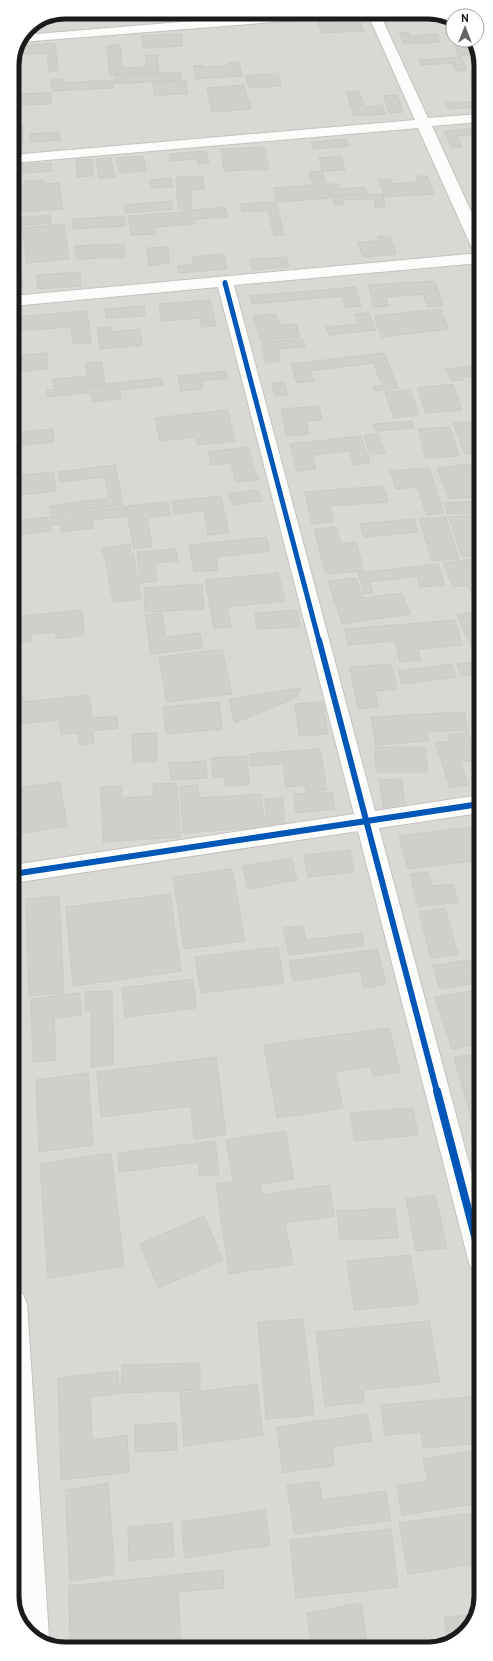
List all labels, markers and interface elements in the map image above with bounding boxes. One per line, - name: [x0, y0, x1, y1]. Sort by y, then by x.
- north arrow: [445, 8, 485, 48]
- text: N: [461, 12, 469, 26]

